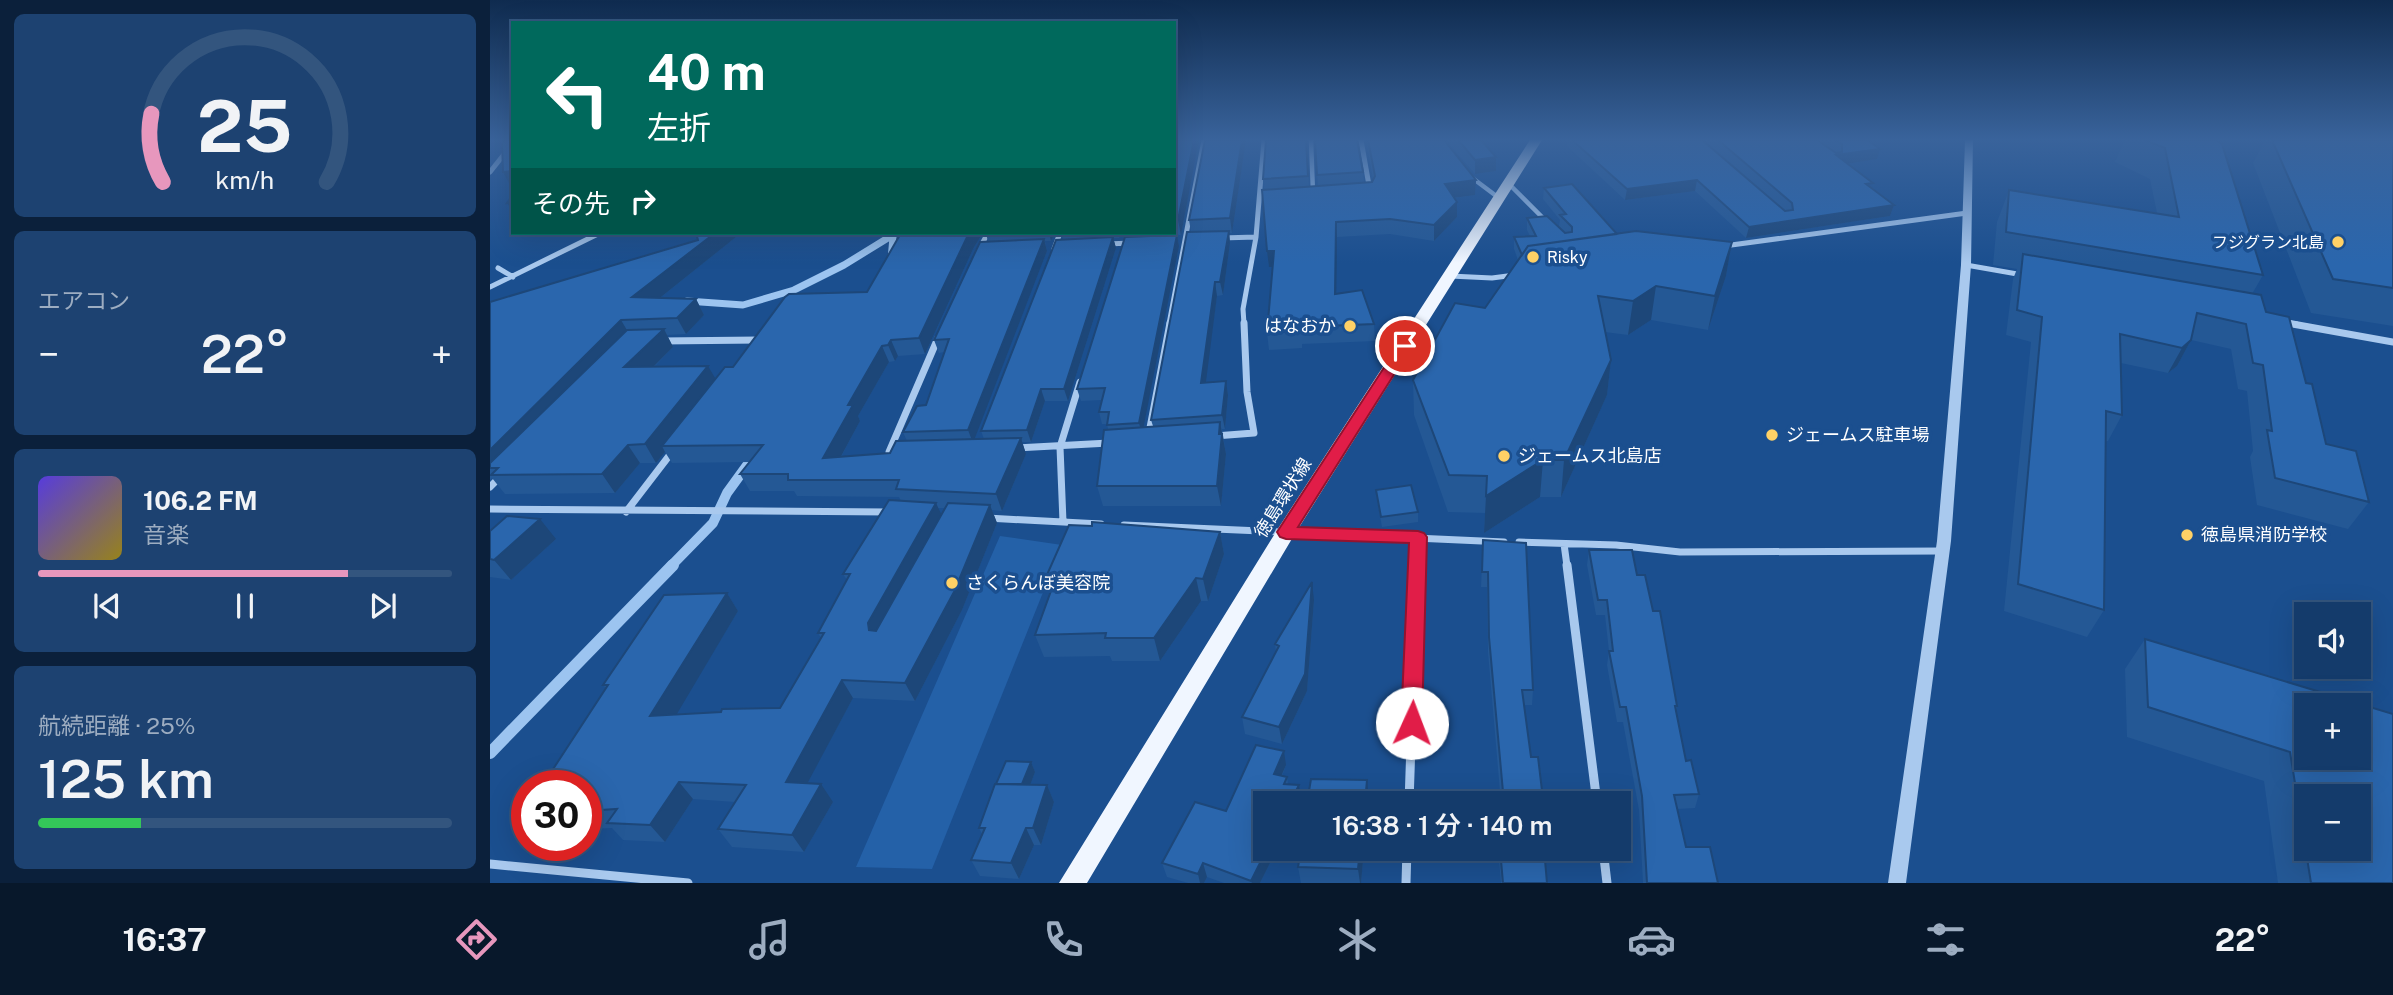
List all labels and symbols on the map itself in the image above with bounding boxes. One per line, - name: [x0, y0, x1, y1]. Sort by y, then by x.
- place label: フジグラン北島: [2212, 233, 2324, 252]
- marker: フジグラン北島: [2330, 234, 2346, 250]
- place label: Risky: [1547, 248, 1588, 267]
- marker: Risky: [1525, 249, 1541, 265]
- place label: はなおか: [1264, 315, 1336, 336]
- pin: [1375, 316, 1435, 376]
- marker: はなおか: [1342, 318, 1358, 334]
- place label: ジェームス駐車場: [1786, 424, 1929, 445]
- marker: ジェームス駐車場: [1764, 427, 1780, 443]
- place label: ジェームス北島店: [1518, 445, 1661, 466]
- marker: ジェームス北島店: [1496, 448, 1512, 464]
- street label: 徳島環状線: [1250, 454, 1315, 541]
- place label: 徳島県消防学校: [2201, 524, 2327, 545]
- marker: 徳島県消防学校: [2179, 527, 2195, 543]
- place label: さくらんぼ美容院: [966, 572, 1110, 593]
- marker: さくらんぼ美容院: [944, 575, 960, 591]
- position arrow: [1375, 686, 1449, 760]
- speed limit sign: 30: [511, 770, 602, 861]

